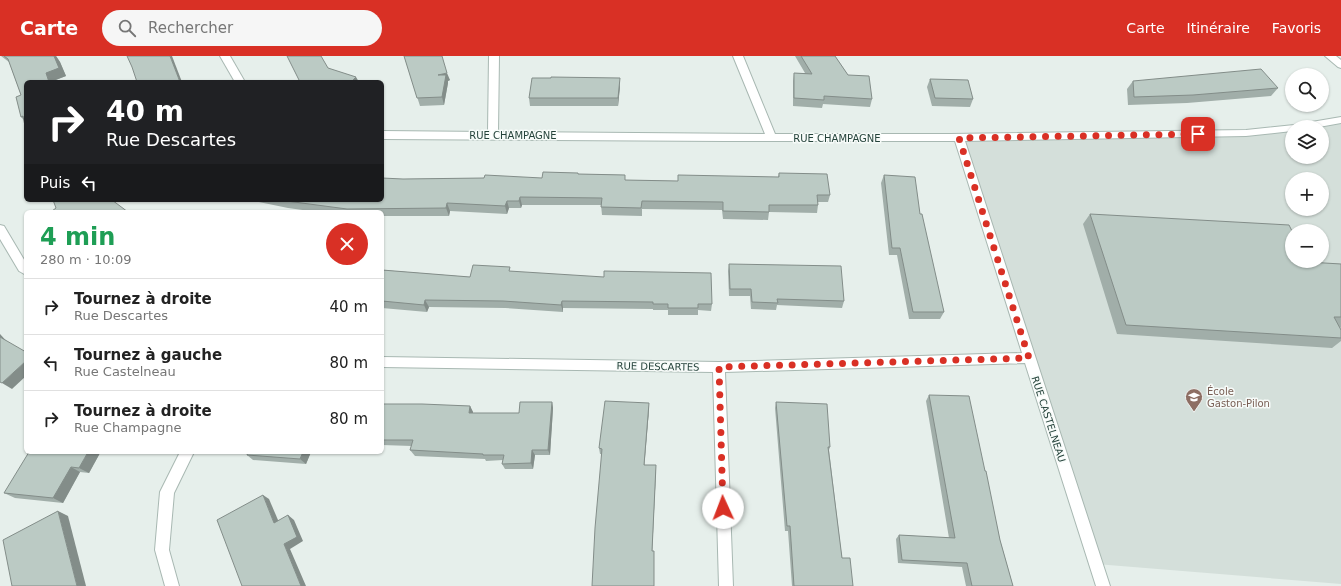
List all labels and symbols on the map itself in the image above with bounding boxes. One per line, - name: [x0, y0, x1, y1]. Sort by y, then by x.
- pin: [1181, 117, 1215, 151]
- street label: RUE CHAMPAGNE: [469, 130, 557, 141]
- street label: RUE CHAMPAGNE: [793, 133, 881, 144]
- street label: RUE DESCARTES: [616, 360, 700, 373]
- street label: RUE CASTELNEAU: [1029, 375, 1068, 464]
- place label: École Gaston-Pilon: [1207, 385, 1270, 409]
- school or university icon: École Gaston-Pilon: [1184, 387, 1204, 412]
- position arrow: [702, 487, 744, 529]

